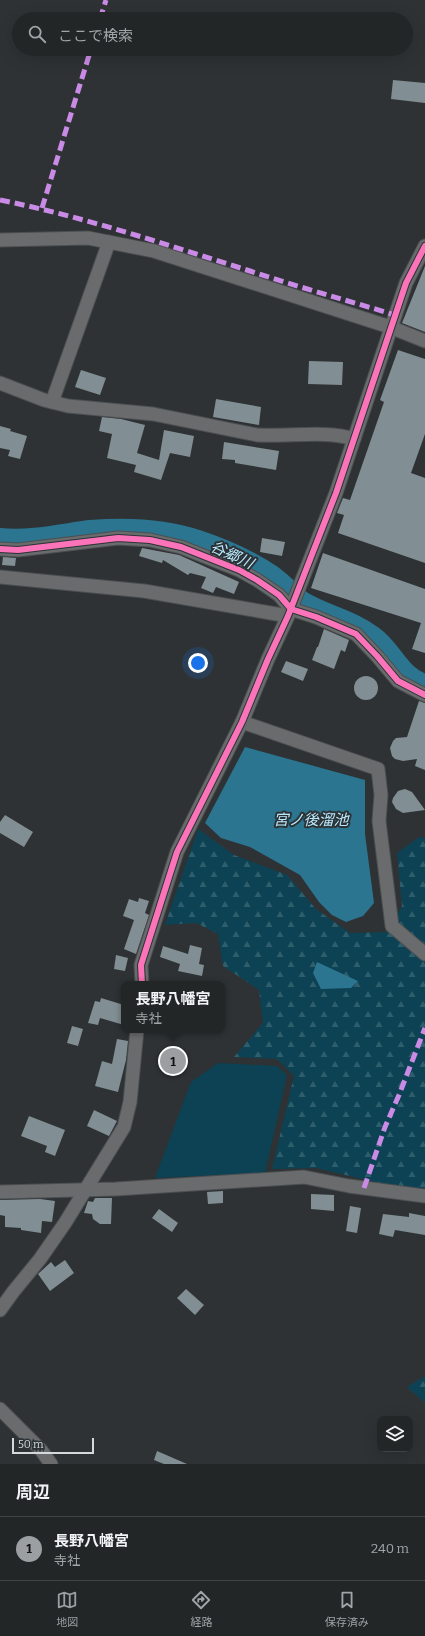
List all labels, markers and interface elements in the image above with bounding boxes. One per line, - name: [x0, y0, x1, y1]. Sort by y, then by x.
- search box: [12, 12, 413, 56]
- icon: search: [26, 23, 48, 45]
- text: ここで検索: [58, 27, 133, 45]
- water label: 谷郷川: [208, 537, 258, 574]
- your location: [188, 653, 208, 673]
- water label: 宮ノ後溜池: [273, 811, 350, 829]
- popup: [121, 981, 225, 1033]
- text: 長野八幡宮: [135, 990, 211, 1008]
- text: 寺社: [135, 1011, 162, 1026]
- pin: 1: [160, 1046, 186, 1076]
- map controls: [377, 1416, 413, 1452]
- button: layers: [377, 1416, 413, 1452]
- scale bar: [12, 1436, 94, 1455]
- text: 50 m: [18, 1438, 44, 1451]
- text: 周辺: [16, 1482, 50, 1503]
- text: 長野八幡宮: [54, 1532, 129, 1550]
- text: 1: [26, 1541, 32, 1556]
- text: 240 m: [371, 1541, 409, 1556]
- text: 寺社: [54, 1553, 80, 1568]
- tab: 地図: [56, 1589, 78, 1629]
- tab: 経路: [190, 1589, 212, 1629]
- tab: 保存済み: [325, 1589, 369, 1629]

